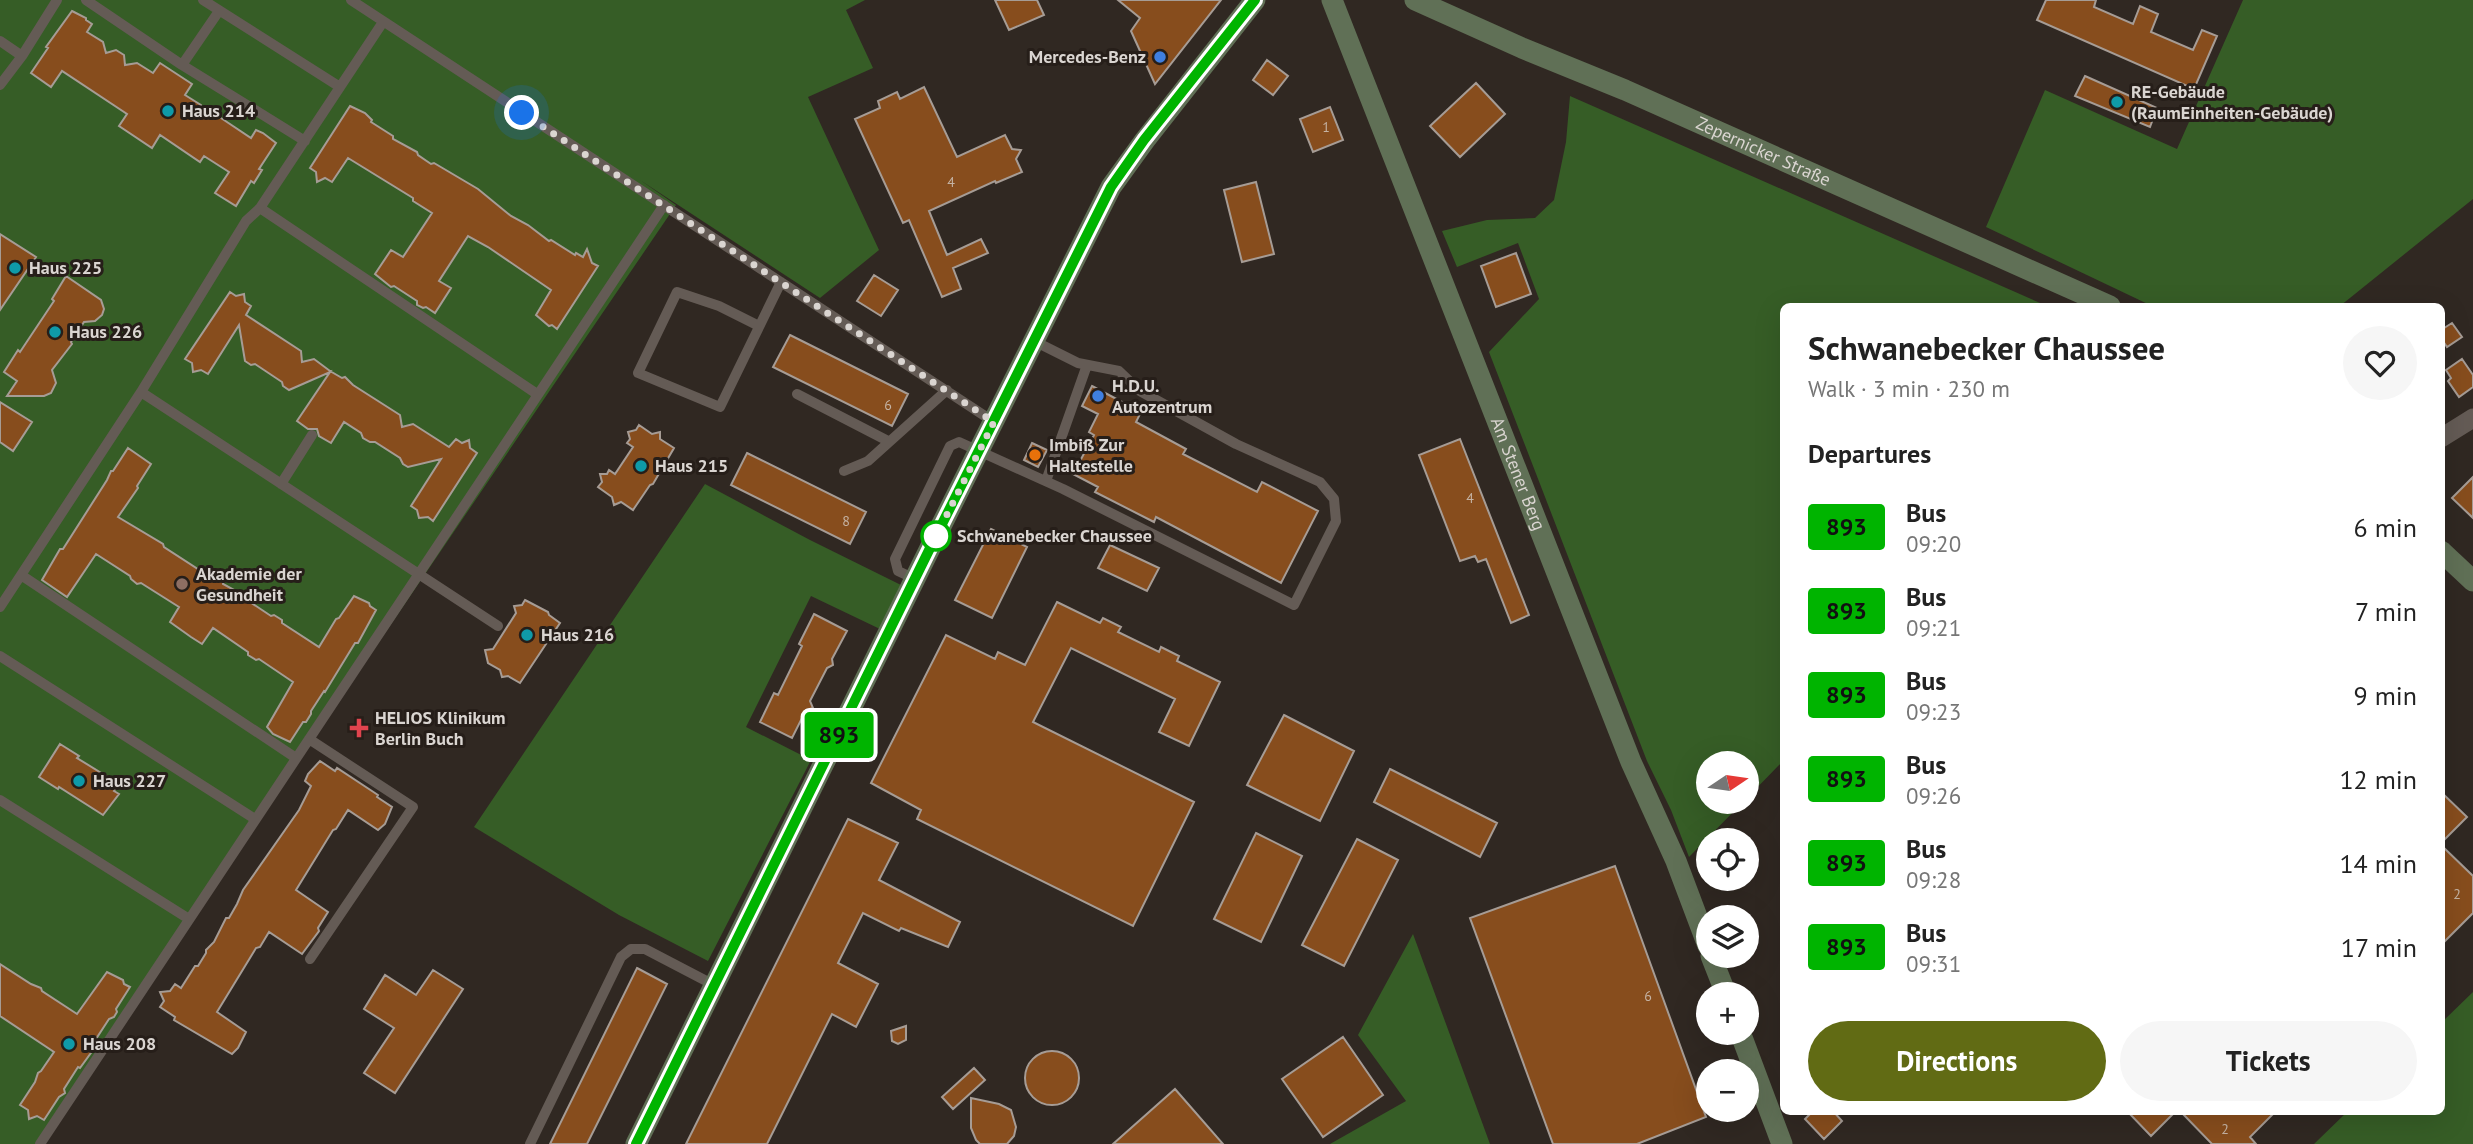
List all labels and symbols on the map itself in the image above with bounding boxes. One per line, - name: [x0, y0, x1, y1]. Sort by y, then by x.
- place label: Mercedes-Benz: [1029, 45, 1146, 68]
- marker: Mercedes-Benz: [1152, 49, 1168, 65]
- place label: RE-Gebäude (RaumEinheiten-Gebäude): [2131, 80, 2333, 124]
- marker: RE-Gebäude (RaumEinheiten-Gebäude): [2109, 94, 2125, 110]
- your location: [504, 95, 539, 130]
- place label: Haus 214: [182, 99, 255, 122]
- marker: Haus 214: [160, 103, 176, 119]
- street label: Zepernicker Straße: [1693, 111, 1834, 191]
- house number: 1: [1322, 118, 1330, 136]
- house number: 4: [947, 173, 955, 191]
- place label: Haus 225: [29, 256, 102, 279]
- marker: Haus 225: [7, 260, 23, 276]
- place label: Haus 226: [69, 320, 142, 343]
- marker: Haus 226: [47, 324, 63, 340]
- place label: H.D.U. Autozentrum: [1112, 374, 1212, 418]
- marker: H.D.U. Autozentrum: [1090, 388, 1106, 404]
- house number: 6: [884, 396, 892, 414]
- street label: Am Stener Berg: [1486, 414, 1551, 534]
- place label: Imbiß Zur Haltestelle: [1049, 433, 1133, 477]
- marker: Imbiß Zur Haltestelle: [1027, 447, 1043, 463]
- place label: Haus 215: [655, 454, 728, 477]
- marker: Haus 215: [633, 458, 649, 474]
- house number: 4: [1466, 489, 1474, 507]
- house number: 8: [842, 512, 850, 530]
- marker: Schwanebecker Chaussee: [921, 521, 951, 551]
- place label: Schwanebecker Chaussee: [957, 524, 1152, 547]
- place label: Akademie der Gesundheit: [196, 562, 302, 606]
- marker: Akademie der Gesundheit: [174, 576, 190, 592]
- place label: Haus 216: [541, 623, 614, 646]
- marker: Haus 216: [519, 627, 535, 643]
- place label: HELIOS Klinikum Berlin Buch: [375, 706, 506, 750]
- line badge: 893: [799, 712, 879, 758]
- marker: HELIOS Klinikum Berlin Buch: [349, 718, 369, 738]
- north arrow: [1696, 751, 1759, 814]
- place label: Haus 227: [93, 769, 166, 792]
- marker: Haus 227: [71, 773, 87, 789]
- house number: 2: [2453, 885, 2461, 903]
- house number: 6: [1644, 987, 1652, 1005]
- place label: Haus 208: [83, 1032, 156, 1055]
- marker: Haus 208: [61, 1036, 77, 1052]
- house number: 2: [2221, 1120, 2229, 1138]

